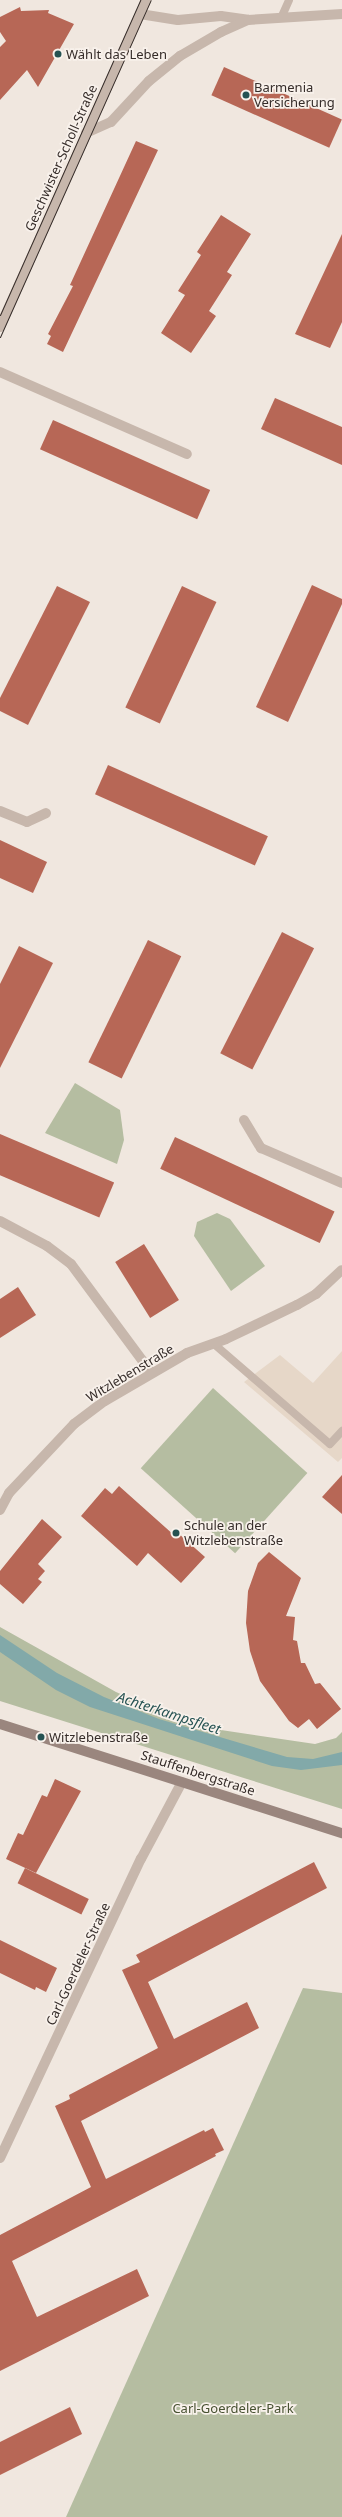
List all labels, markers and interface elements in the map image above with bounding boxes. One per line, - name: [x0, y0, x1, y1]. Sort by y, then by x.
- place label: Wählt das Leben: [66, 46, 167, 62]
- marker: Wählt das Leben: [53, 49, 63, 59]
- place label: Barmenia Versicherung: [254, 80, 335, 111]
- street label: Geschwister-Scholl-Straße: [22, 82, 100, 234]
- marker: Barmenia Versicherung: [241, 90, 251, 100]
- street label: Witzlebenstraße: [83, 1341, 177, 1405]
- place label: Schule an der Witzlebenstraße: [184, 1518, 283, 1549]
- marker: Schule an der Witzlebenstraße: [171, 1528, 181, 1538]
- water label: Achterkampsfleet: [115, 1688, 223, 1738]
- place label: Witzlebenstraße: [49, 1729, 148, 1745]
- marker: Witzlebenstraße: [36, 1732, 46, 1742]
- street label: Stauffenbergstraße: [139, 1747, 257, 1799]
- street label: Carl-Goerdeler-Straße: [43, 1900, 113, 2028]
- park label: Carl-Goerdeler-Park: [172, 2400, 294, 2416]

